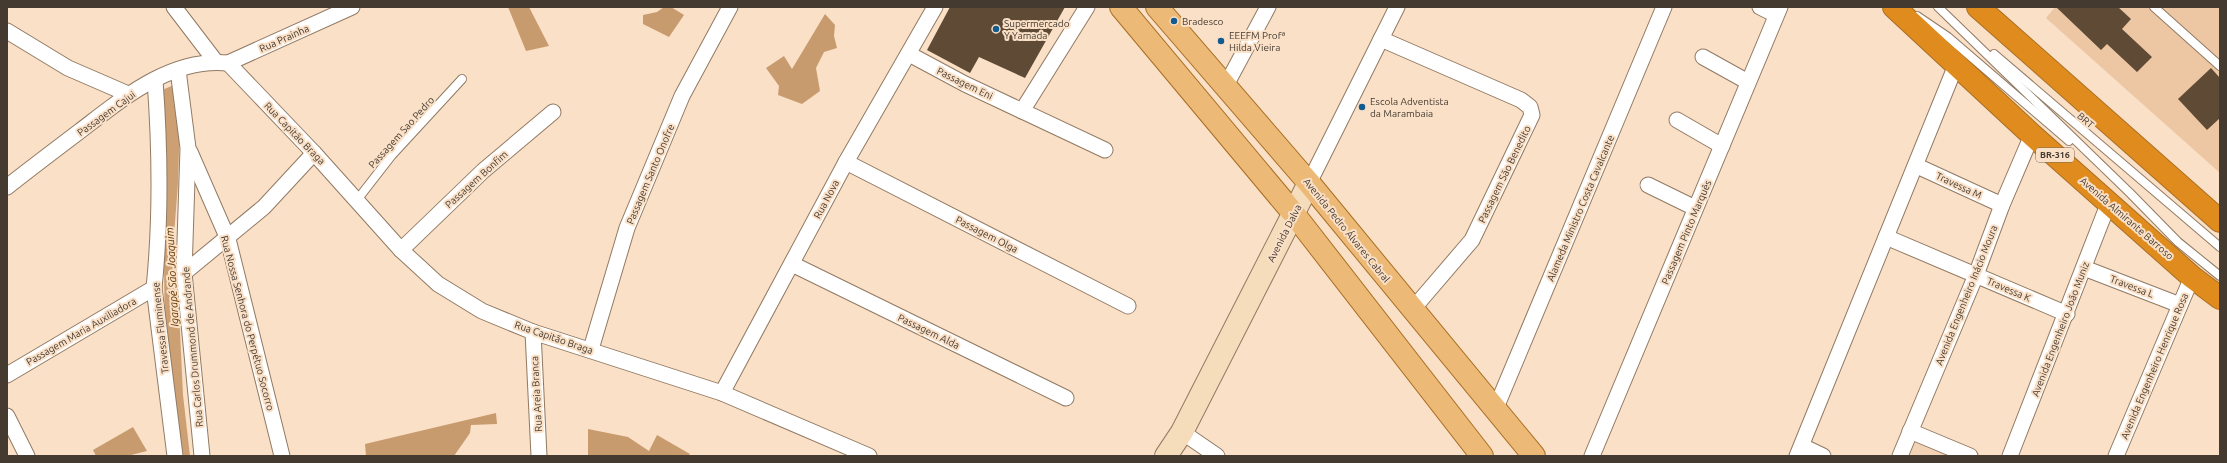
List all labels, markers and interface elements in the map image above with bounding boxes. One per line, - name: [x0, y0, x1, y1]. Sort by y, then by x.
- marker: Bradesco: [1169, 16, 1179, 26]
- place label: Bradesco: [1182, 16, 1224, 27]
- place label: Supermercado Y Yamada: [1004, 18, 1070, 41]
- street label: Rua Prainha: [258, 23, 311, 54]
- marker: Supermercado Y Yamada: [991, 24, 1001, 34]
- place label: EEEFM Profª Hilda Vieira: [1229, 30, 1285, 53]
- marker: EEEFM Profª Hilda Vieira: [1216, 36, 1226, 46]
- street label: Passagem Eni: [935, 65, 995, 102]
- street label: Passagem Cajui: [75, 89, 137, 138]
- street label: Passagem Sao Pedro: [366, 94, 436, 170]
- place label: Escola Adventista da Marambaia: [1370, 96, 1449, 119]
- street label: Rua Capitão Braga: [262, 100, 327, 167]
- marker: Escola Adventista da Marambaia: [1357, 102, 1367, 112]
- street label: BRT: [2075, 110, 2096, 131]
- street label: Passagem Santo Onofre: [624, 123, 677, 226]
- street label: Passagem São Benedito: [1476, 124, 1533, 225]
- street label: Alameda Ministro Costa Cavalcante: [1545, 133, 1616, 283]
- road number: BR-316: [2036, 148, 2074, 162]
- street label: Passagem Bonfim: [443, 149, 510, 210]
- street label: Travessa M: [1934, 170, 1983, 201]
- street label: Avenida Pedro Álvares Cabral: [1301, 175, 1393, 285]
- street label: Avenida Almirante Barroso: [2078, 175, 2176, 262]
- street label: Rua Nova: [812, 178, 841, 221]
- street label: Passagem Pinto Marquês: [1659, 178, 1713, 286]
- street label: Avenida Dalva: [1265, 203, 1304, 264]
- street label: Passagem Olga: [954, 214, 1020, 255]
- street label: Avenida Engenheiro Inácio Moura: [1933, 224, 2000, 367]
- water label: Igarapé São Joaquim: [163, 227, 181, 327]
- street label: Rua Nossa Senhora do Perpétuo Socorro: [219, 234, 276, 412]
- street label: Avenida Engenheiro João Muniz: [2030, 260, 2091, 398]
- street label: Rua Carlos Drummond de Andrande: [180, 266, 205, 428]
- street label: Travessa L: [2109, 273, 2155, 300]
- street label: Travessa K: [1985, 275, 2032, 304]
- street label: Travessa Fluminense: [150, 282, 171, 374]
- street label: Avenida Engenheiro Henrique Rosa: [2119, 292, 2190, 441]
- street label: Passagem Maria Auxiliadora: [24, 295, 138, 367]
- street label: Passagem Alda: [896, 312, 961, 351]
- street label: Rua Capitão Braga: [513, 319, 595, 356]
- street label: Rua Areia Branca: [529, 356, 544, 432]

